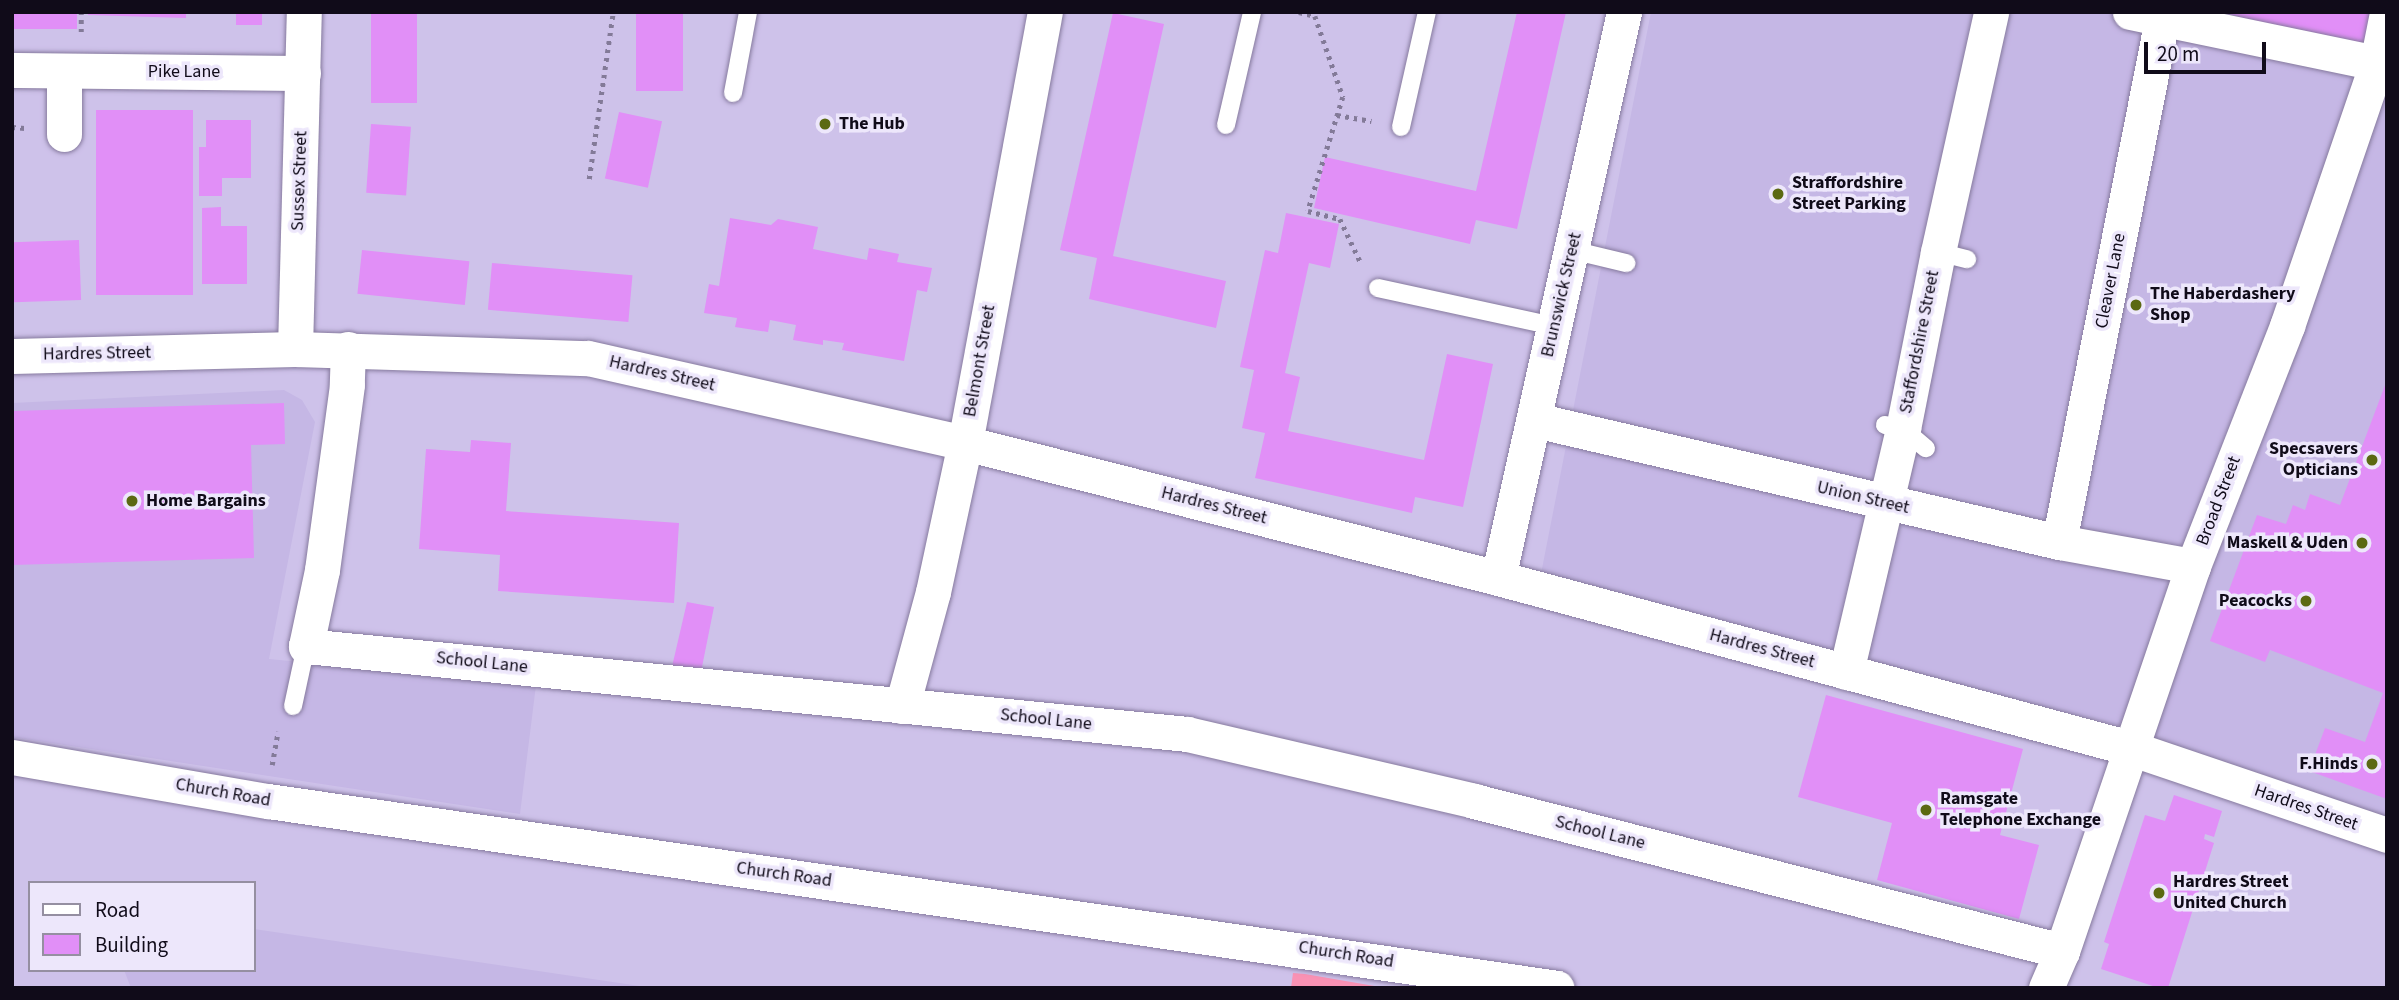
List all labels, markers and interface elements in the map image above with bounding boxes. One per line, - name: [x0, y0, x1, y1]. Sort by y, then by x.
- scale bar: [2147, 28, 2270, 72]
- text: 20 m: [2157, 39, 2199, 69]
- street label: Pike Lane: [148, 61, 220, 83]
- place label: The Hub: [839, 113, 905, 135]
- marker: The Hub: [817, 116, 833, 132]
- street label: Sussex Street: [287, 131, 313, 231]
- place label: Straffordshire Street Parking: [1792, 173, 1906, 216]
- marker: Straffordshire Street Parking: [1770, 186, 1786, 202]
- street label: Brunswick Street: [1537, 231, 1587, 359]
- street label: Cleaver Lane: [2091, 232, 2131, 330]
- street label: Staffordshire Street: [1896, 269, 1944, 415]
- place label: The Haberdashery Shop: [2150, 284, 2295, 326]
- marker: The Haberdashery Shop: [2128, 297, 2144, 313]
- street label: Belmont Street: [960, 303, 1000, 419]
- street label: Hardres Street: [43, 342, 151, 366]
- street label: Hardres Street: [607, 351, 717, 397]
- place label: Specsavers Opticians: [2269, 439, 2358, 482]
- marker: Specsavers Opticians: [2364, 452, 2380, 468]
- street label: Broad Street: [2192, 453, 2246, 549]
- street label: Union Street: [1815, 477, 1911, 519]
- street label: Hardres Street: [1159, 482, 1269, 530]
- place label: Home Bargains: [146, 490, 266, 512]
- marker: Home Bargains: [124, 493, 140, 509]
- place label: Maskell & Uden: [2227, 532, 2348, 554]
- marker: Maskell & Uden: [2354, 535, 2370, 551]
- place label: Peacocks: [2219, 590, 2292, 612]
- marker: Peacocks: [2298, 593, 2314, 609]
- street label: Hardres Street: [1707, 625, 1817, 673]
- street label: School Lane: [435, 647, 529, 679]
- street label: School Lane: [999, 704, 1093, 736]
- place label: F.Hinds: [2299, 753, 2358, 775]
- marker: F.Hinds: [2364, 756, 2380, 772]
- street label: Church Road: [174, 774, 272, 812]
- street label: Hardres Street: [2251, 780, 2361, 836]
- place label: Ramsgate Telephone Exchange: [1940, 789, 2101, 832]
- marker: Ramsgate Telephone Exchange: [1918, 802, 1934, 818]
- street label: School Lane: [1553, 811, 1647, 855]
- street label: Church Road: [735, 858, 833, 892]
- place label: Hardres Street United Church: [2173, 872, 2289, 914]
- legend: [28, 881, 256, 972]
- marker: Hardres Street United Church: [2151, 885, 2167, 901]
- text: Road: [95, 895, 140, 925]
- text: Building: [95, 930, 168, 960]
- street label: Church Road: [1297, 937, 1395, 973]

